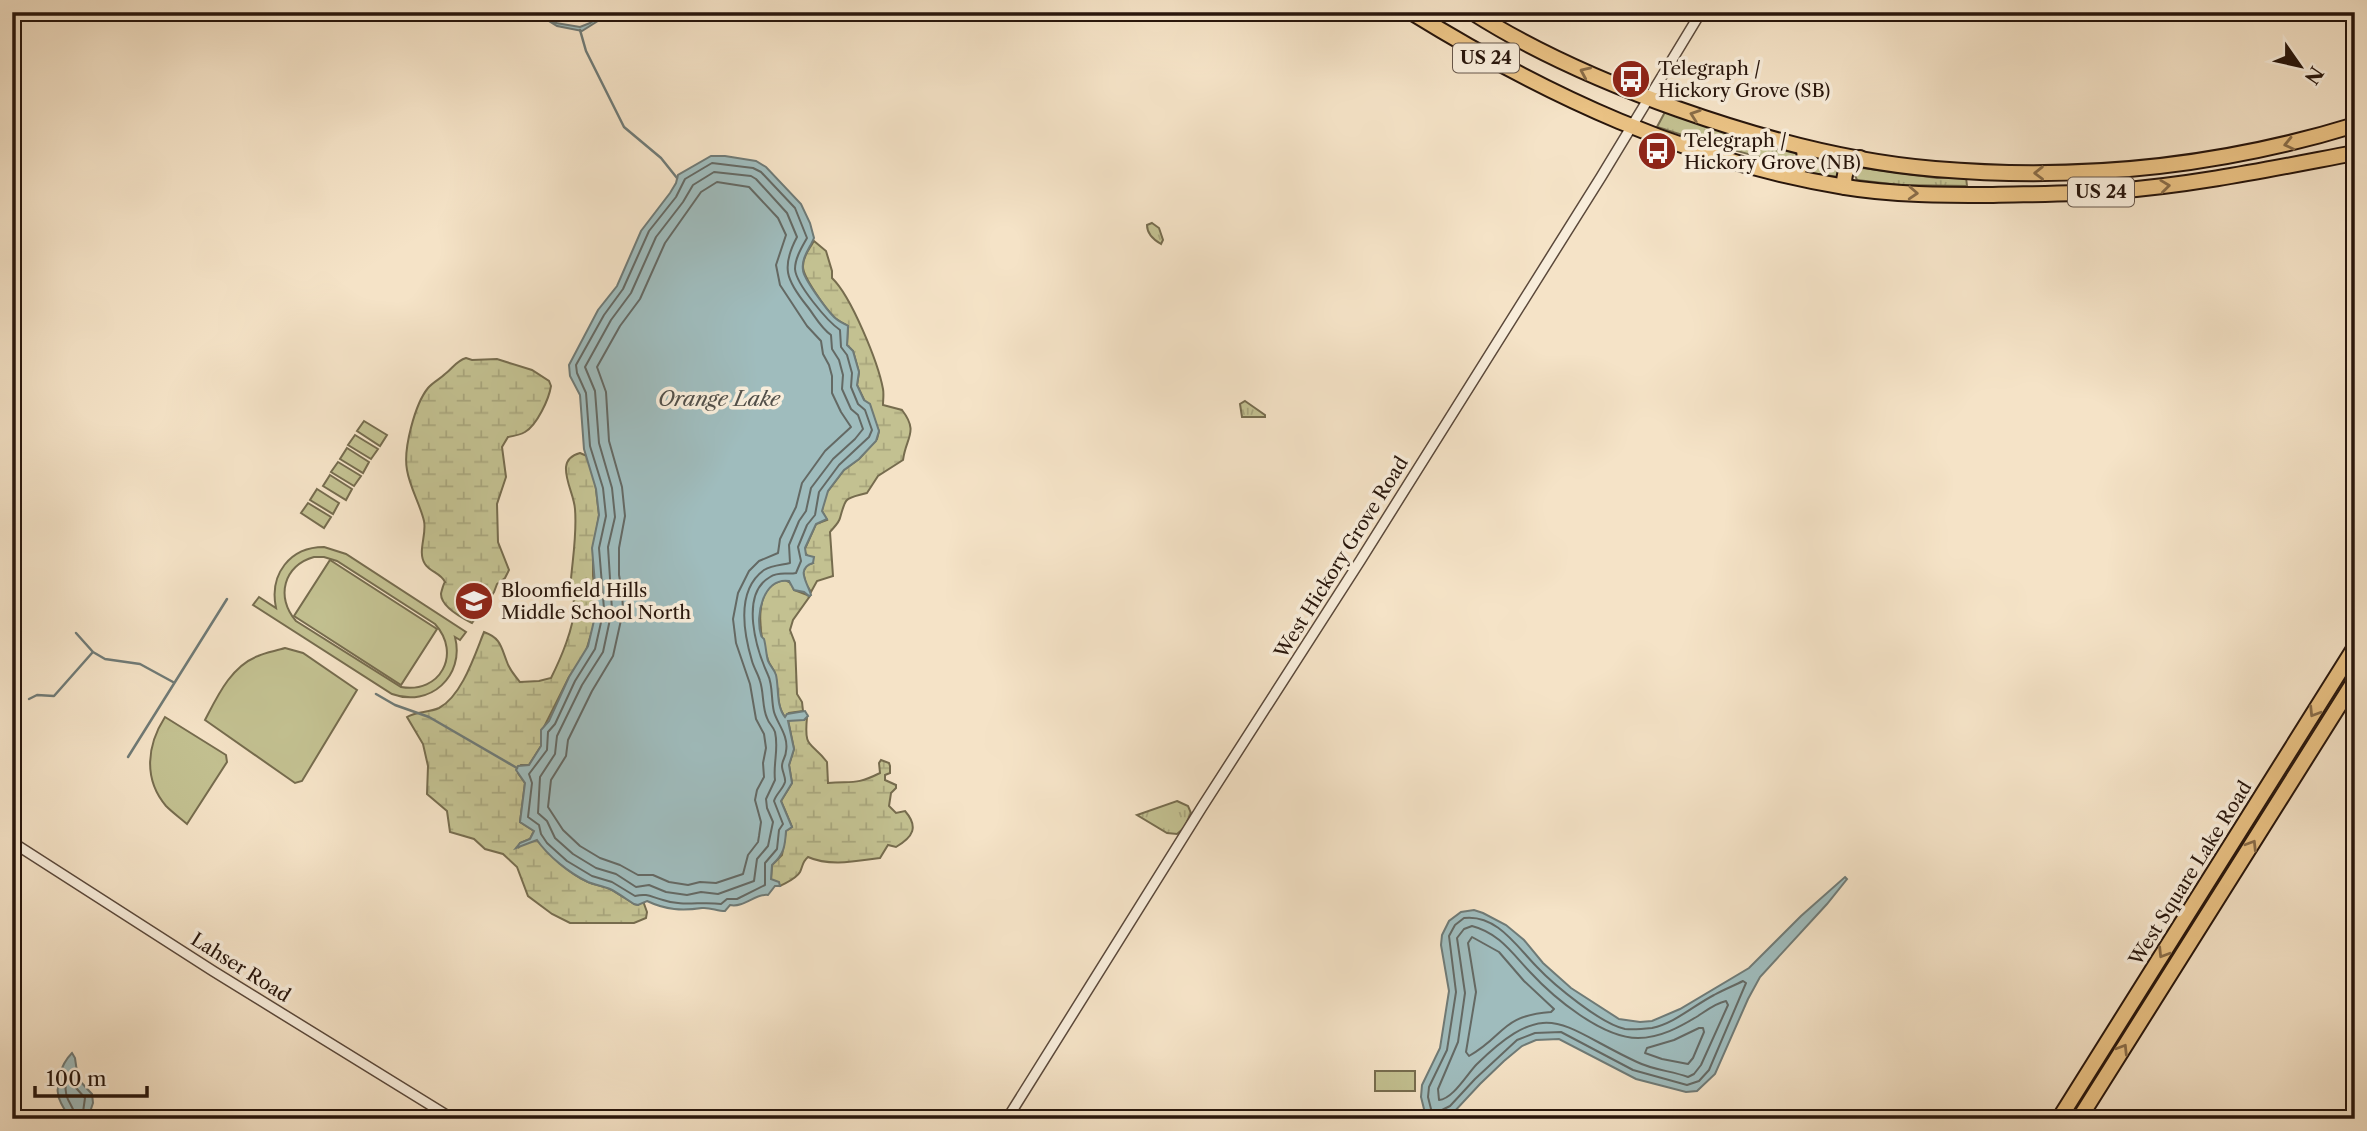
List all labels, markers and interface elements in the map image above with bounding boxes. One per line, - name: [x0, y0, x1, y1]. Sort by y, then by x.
- north arrow: [2266, 32, 2336, 102]
- road number: US 24: [1453, 44, 1519, 72]
- place label: Telegraph / Hickory Grove (SB): [1658, 57, 1830, 102]
- bus stop icon: Telegraph / Hickory Grove (SB): [1610, 58, 1652, 100]
- text: N: [2300, 62, 2328, 89]
- one-way arrow: [1580, 66, 1592, 80]
- one-way arrow: [1689, 109, 1701, 123]
- place label: Telegraph / Hickory Grove (NB): [1684, 129, 1861, 174]
- bus stop icon: Telegraph / Hickory Grove (NB): [1636, 130, 1678, 172]
- one-way arrow: [2283, 136, 2295, 150]
- one-way arrow: [2034, 165, 2045, 180]
- road number: US 24: [2068, 177, 2134, 206]
- one-way arrow: [2159, 178, 2171, 193]
- one-way arrow: [1908, 186, 1919, 201]
- water label: Orange Lake: [658, 386, 781, 411]
- street label: West Hickory Grove Road: [1269, 452, 1413, 663]
- place label: Bloomfield Hills Middle School North: [501, 579, 691, 624]
- school or university icon: Bloomfield Hills Middle School North: [453, 580, 495, 622]
- one-way arrow: [2309, 705, 2322, 718]
- street label: West Square Lake Road: [2124, 776, 2257, 971]
- one-way arrow: [2243, 839, 2256, 852]
- street label: Lahser Road: [187, 928, 295, 1007]
- one-way arrow: [2158, 945, 2171, 958]
- one-way arrow: [2114, 1044, 2127, 1057]
- scale bar: [35, 1054, 147, 1098]
- text: 100 m: [46, 1066, 107, 1091]

